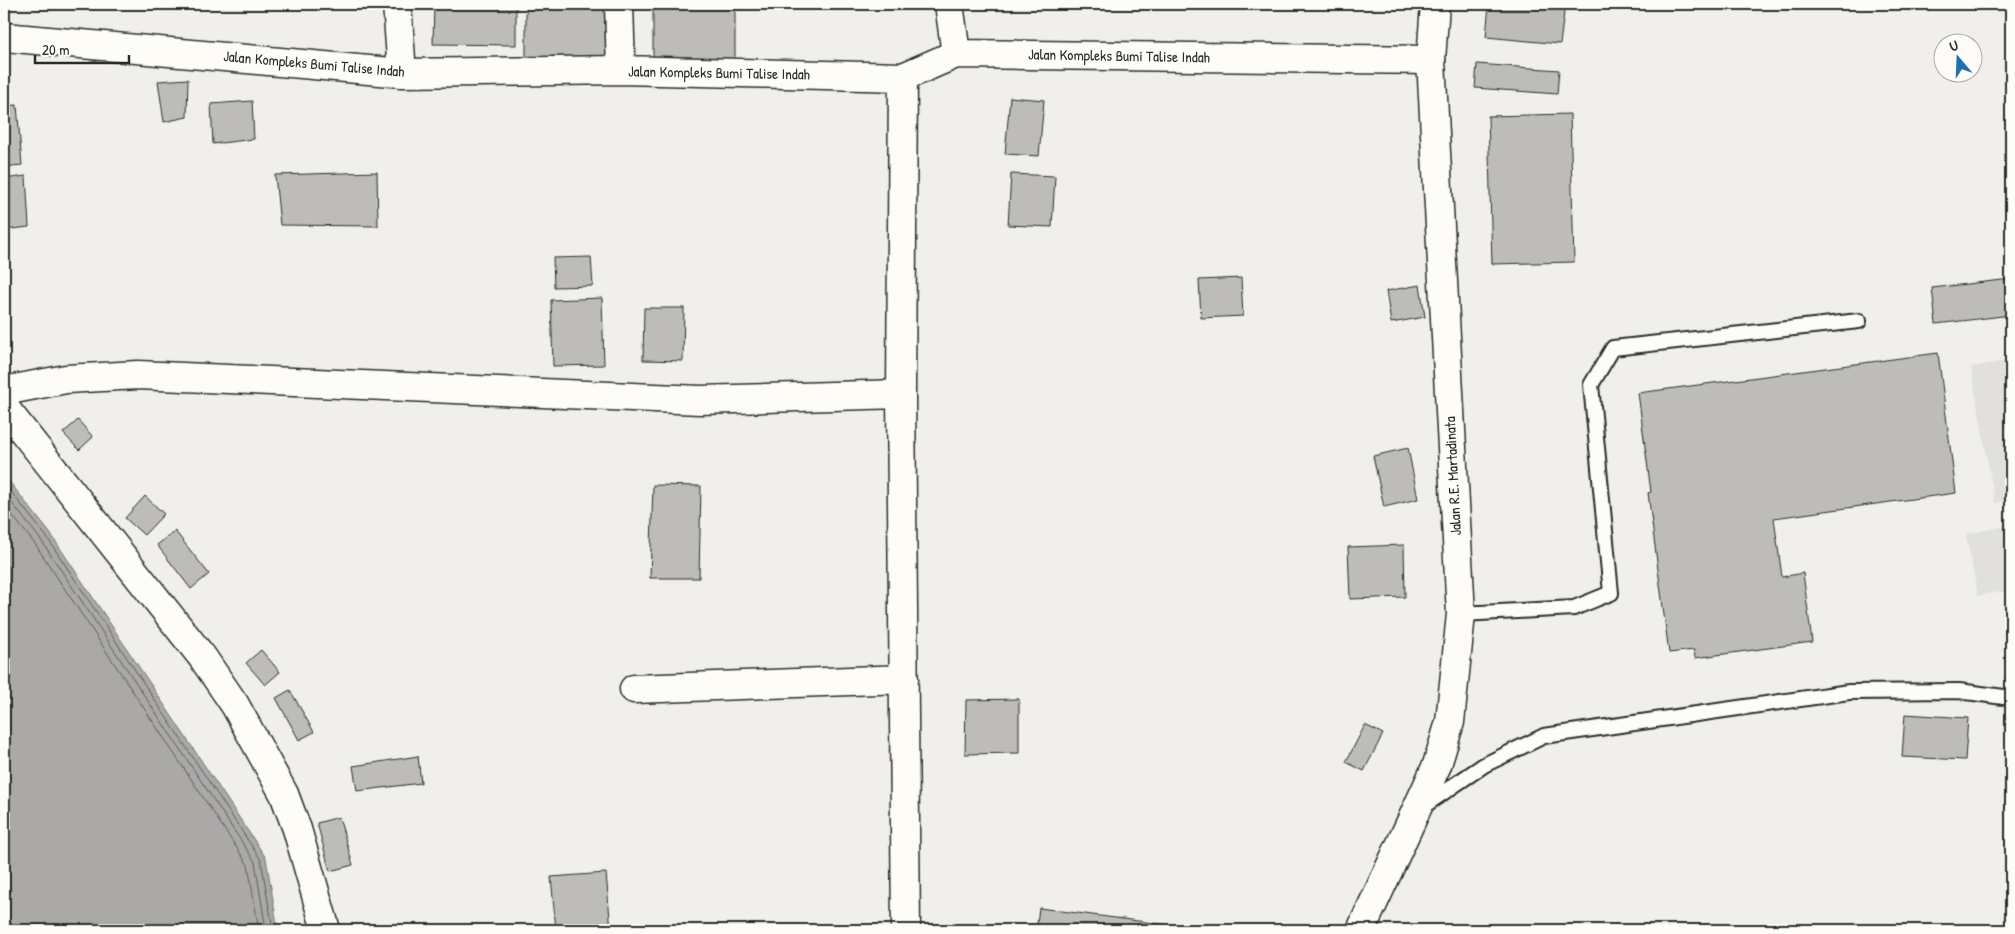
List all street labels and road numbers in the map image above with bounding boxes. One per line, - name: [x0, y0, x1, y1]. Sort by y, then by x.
- street label: Jalan Kompleks Bumi Talise Indah: [1028, 43, 1210, 68]
- street label: Jalan Kompleks Bumi Talise Indah: [223, 45, 406, 82]
- street label: Jalan Kompleks Bumi Talise Indah: [628, 60, 810, 85]
- street label: Jalan R.E. Martadinata: [1439, 416, 1466, 536]

